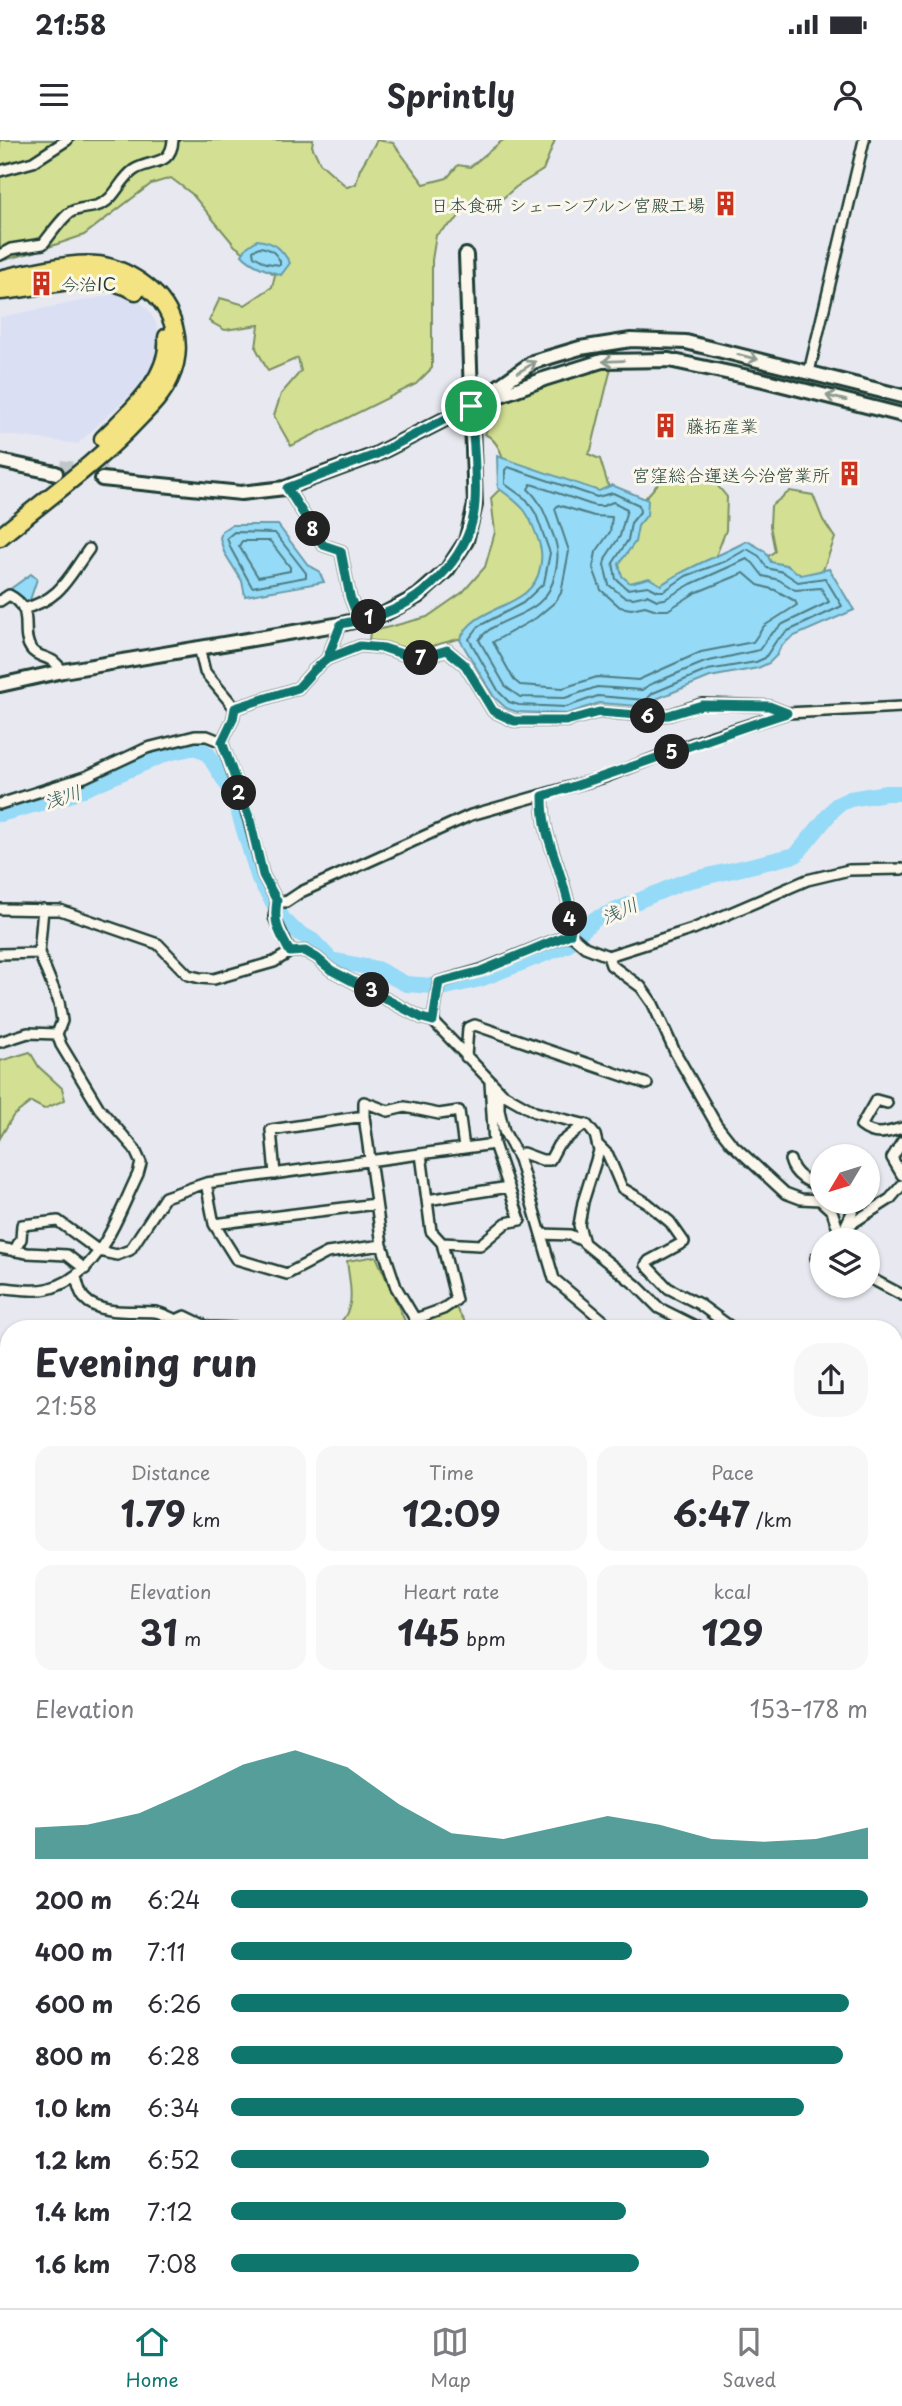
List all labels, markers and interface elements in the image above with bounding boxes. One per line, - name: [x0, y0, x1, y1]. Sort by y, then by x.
- text: 21:58: [35, 5, 106, 44]
- text: Sprintly: [387, 71, 515, 119]
- icon: menu: [35, 76, 73, 114]
- icon: person: [829, 76, 867, 114]
- building icon: 日本食研 シェーンブルン宮殿工場: [711, 190, 739, 218]
- place label: 日本食研 シェーンブルン宮殿工場: [431, 191, 705, 218]
- building icon: 今治IC: [27, 269, 55, 297]
- place label: 今治IC: [61, 270, 116, 297]
- one-way arrow: [736, 351, 759, 364]
- one-way arrow: [602, 354, 625, 368]
- one-way arrow: [516, 360, 536, 374]
- pin: [441, 376, 501, 436]
- icon: arrive: [452, 387, 490, 425]
- one-way arrow: [825, 391, 847, 404]
- building icon: 藤拓産業: [652, 411, 680, 439]
- place label: 藤拓産業: [686, 412, 758, 439]
- building icon: 宮窪総合運送今治営業所: [836, 460, 864, 488]
- place label: 宮窪総合運送今治営業所: [632, 461, 830, 488]
- pin: 8: [296, 512, 330, 546]
- text: 8: [307, 514, 318, 542]
- pin: 1: [352, 600, 386, 634]
- text: 1: [364, 602, 373, 630]
- pin: 7: [404, 640, 438, 676]
- text: 7: [415, 643, 426, 671]
- pin: 6: [630, 698, 666, 734]
- text: 6: [641, 701, 654, 729]
- pin: 5: [654, 734, 690, 770]
- text: 5: [665, 737, 678, 765]
- pin: 2: [222, 776, 256, 810]
- water label: 浅川: [40, 777, 84, 815]
- text: 2: [232, 778, 245, 806]
- water label: 浅川: [596, 889, 642, 931]
- pin: 4: [552, 902, 588, 936]
- text: 4: [563, 904, 576, 932]
- pin: 3: [354, 972, 390, 1008]
- text: 3: [365, 975, 378, 1003]
- north arrow: [810, 1144, 880, 1214]
- map controls: [810, 1144, 880, 1298]
- button: layers: [810, 1228, 880, 1298]
- text: Evening run: [35, 1333, 257, 1390]
- button: share: [794, 1343, 868, 1417]
- text: 21:58: [35, 1388, 97, 1423]
- text: Distance: [131, 1458, 210, 1486]
- text: Time: [429, 1458, 474, 1486]
- text: Pace: [711, 1458, 754, 1486]
- text: 1.79: [120, 1486, 186, 1539]
- text: 12:09: [402, 1486, 501, 1539]
- text: 6:47: [673, 1486, 750, 1539]
- text: km: [186, 1505, 221, 1533]
- text: /km: [750, 1505, 792, 1533]
- text: Elevation: [130, 1577, 211, 1605]
- text: Heart rate: [404, 1577, 499, 1605]
- text: kcal: [714, 1577, 751, 1605]
- text: 31: [140, 1605, 178, 1658]
- text: 145: [397, 1605, 460, 1658]
- text: 129: [701, 1605, 764, 1658]
- text: m: [178, 1624, 201, 1652]
- text: bpm: [460, 1624, 506, 1652]
- text: Elevation: [35, 1691, 134, 1726]
- text: 153–178 m: [750, 1691, 868, 1726]
- text: 200 m: [35, 1882, 112, 1917]
- text: 6:24: [147, 1882, 201, 1917]
- text: 400 m: [35, 1934, 113, 1969]
- text: 7:11: [147, 1934, 186, 1969]
- text: 600 m: [35, 1986, 113, 2021]
- text: 6:26: [147, 1986, 201, 2021]
- text: 800 m: [35, 2038, 112, 2073]
- text: 6:28: [147, 2038, 200, 2073]
- text: 1.0 km: [35, 2090, 112, 2125]
- text: 6:34: [147, 2090, 200, 2125]
- text: 1.2 km: [35, 2142, 111, 2177]
- text: 6:52: [147, 2142, 200, 2177]
- text: 1.4 km: [35, 2194, 110, 2229]
- text: 7:12: [147, 2194, 193, 2229]
- text: 1.6 km: [35, 2246, 110, 2281]
- text: 7:08: [147, 2246, 198, 2281]
- tab: Home: [126, 2323, 179, 2393]
- tab: Map: [430, 2323, 471, 2393]
- tab: Saved: [722, 2323, 776, 2393]

